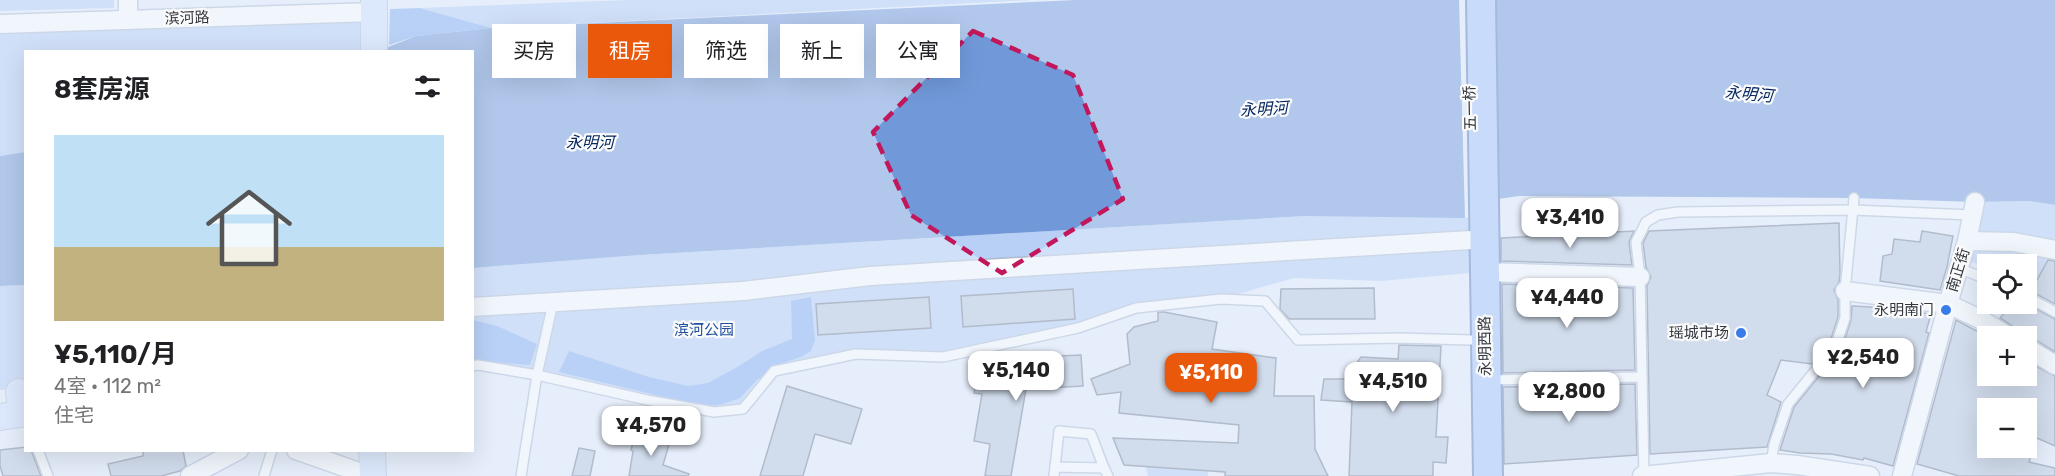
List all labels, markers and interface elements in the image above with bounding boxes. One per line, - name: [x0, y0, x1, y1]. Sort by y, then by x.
- street label: 滨河路: [164, 8, 210, 28]
- chip: 买房: [492, 24, 576, 78]
- chip: 租房: [588, 24, 672, 78]
- chip: 筛选: [684, 24, 768, 78]
- chip: 新上: [780, 24, 864, 78]
- chip: 公寓: [876, 24, 960, 78]
- icon: filters: [411, 70, 444, 103]
- text: 8套房源: [54, 74, 150, 105]
- water label: 永明河: [1724, 82, 1777, 106]
- street label: 五一桥: [1461, 85, 1479, 131]
- water label: 永明河: [1240, 98, 1291, 120]
- water label: 永明河: [566, 133, 617, 152]
- icon: home: [195, 174, 303, 282]
- pin: ¥3,410: [1521, 198, 1619, 249]
- text: ¥3,410: [1535, 205, 1605, 229]
- street label: 南正街: [1943, 246, 1973, 294]
- map controls: [1977, 254, 2037, 458]
- button: locate: [1977, 254, 2037, 314]
- pin: ¥4,440: [1518, 278, 1616, 329]
- text: ¥4,440: [1530, 285, 1604, 309]
- place label: 永明南门: [1874, 301, 1934, 319]
- marker: 永明南门: [1939, 303, 1953, 317]
- street label: 永明西路: [1475, 316, 1495, 376]
- park label: 滨河公园: [674, 321, 734, 339]
- place label: 瑶城市场: [1669, 324, 1729, 342]
- marker: 瑶城市场: [1734, 326, 1748, 340]
- button: +: [1977, 326, 2037, 386]
- pin: ¥2,540: [1814, 338, 1912, 389]
- text: ¥5,110/月: [54, 339, 177, 370]
- text: ¥2,540: [1827, 345, 1899, 369]
- pin: ¥5,140: [967, 351, 1065, 402]
- pin: ¥5,110: [1162, 353, 1260, 404]
- text: ¥5,140: [982, 358, 1050, 382]
- text: ¥5,110: [1179, 360, 1243, 384]
- pin: ¥4,510: [1344, 362, 1442, 413]
- text: ¥4,510: [1358, 369, 1428, 393]
- pin: ¥2,800: [1520, 372, 1618, 423]
- text: 4室 · 112 m²: [54, 374, 161, 398]
- text: ¥2,800: [1533, 379, 1606, 403]
- button: −: [1977, 398, 2037, 458]
- text: 住宅: [54, 403, 94, 427]
- pin: ¥4,570: [602, 406, 700, 457]
- text: ¥4,570: [616, 413, 686, 437]

